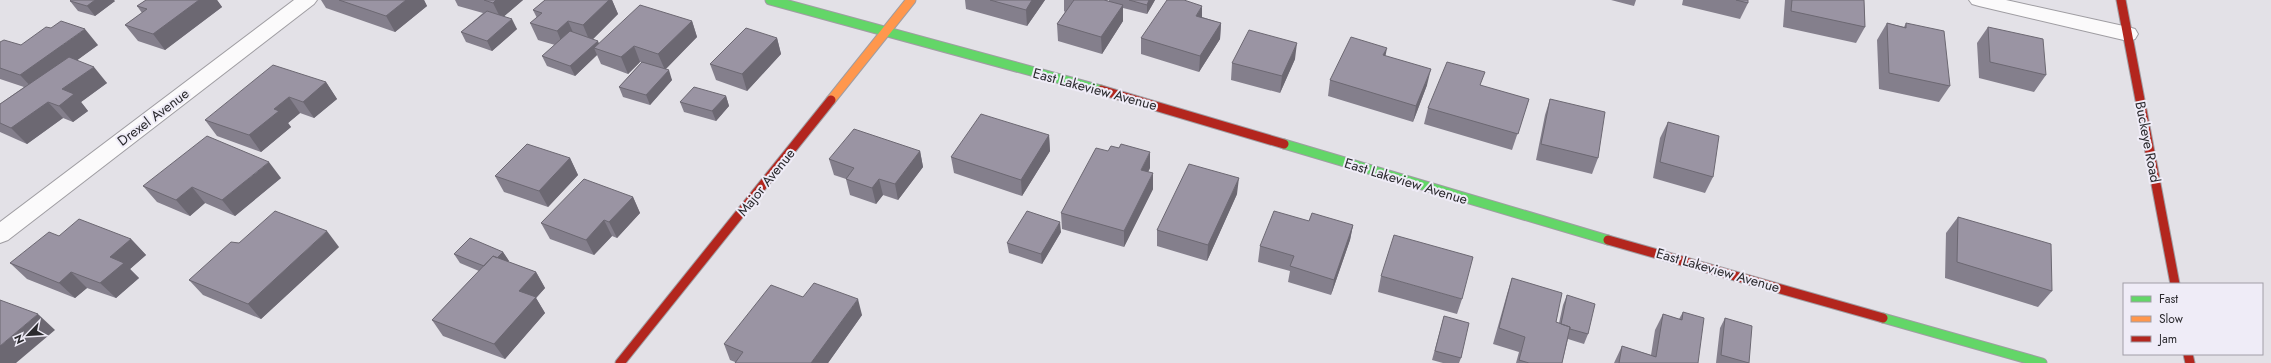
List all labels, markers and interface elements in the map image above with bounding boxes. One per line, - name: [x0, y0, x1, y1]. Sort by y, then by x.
- street label: East Lakeview Avenue: [1031, 63, 1159, 115]
- street label: Drexel Avenue: [113, 83, 193, 151]
- street label: Buckeye Road: [2130, 100, 2166, 184]
- street label: Major Avenue: [732, 144, 800, 220]
- street label: East Lakeview Avenue: [1342, 153, 1470, 209]
- street label: East Lakeview Avenue: [1654, 243, 1782, 297]
- legend: [2123, 283, 2263, 355]
- text: Fast: [2159, 290, 2178, 308]
- text: Slow: [2159, 310, 2184, 328]
- north arrow: [8, 315, 48, 355]
- text: Jam: [2157, 330, 2177, 348]
- text: N: [10, 332, 28, 347]

